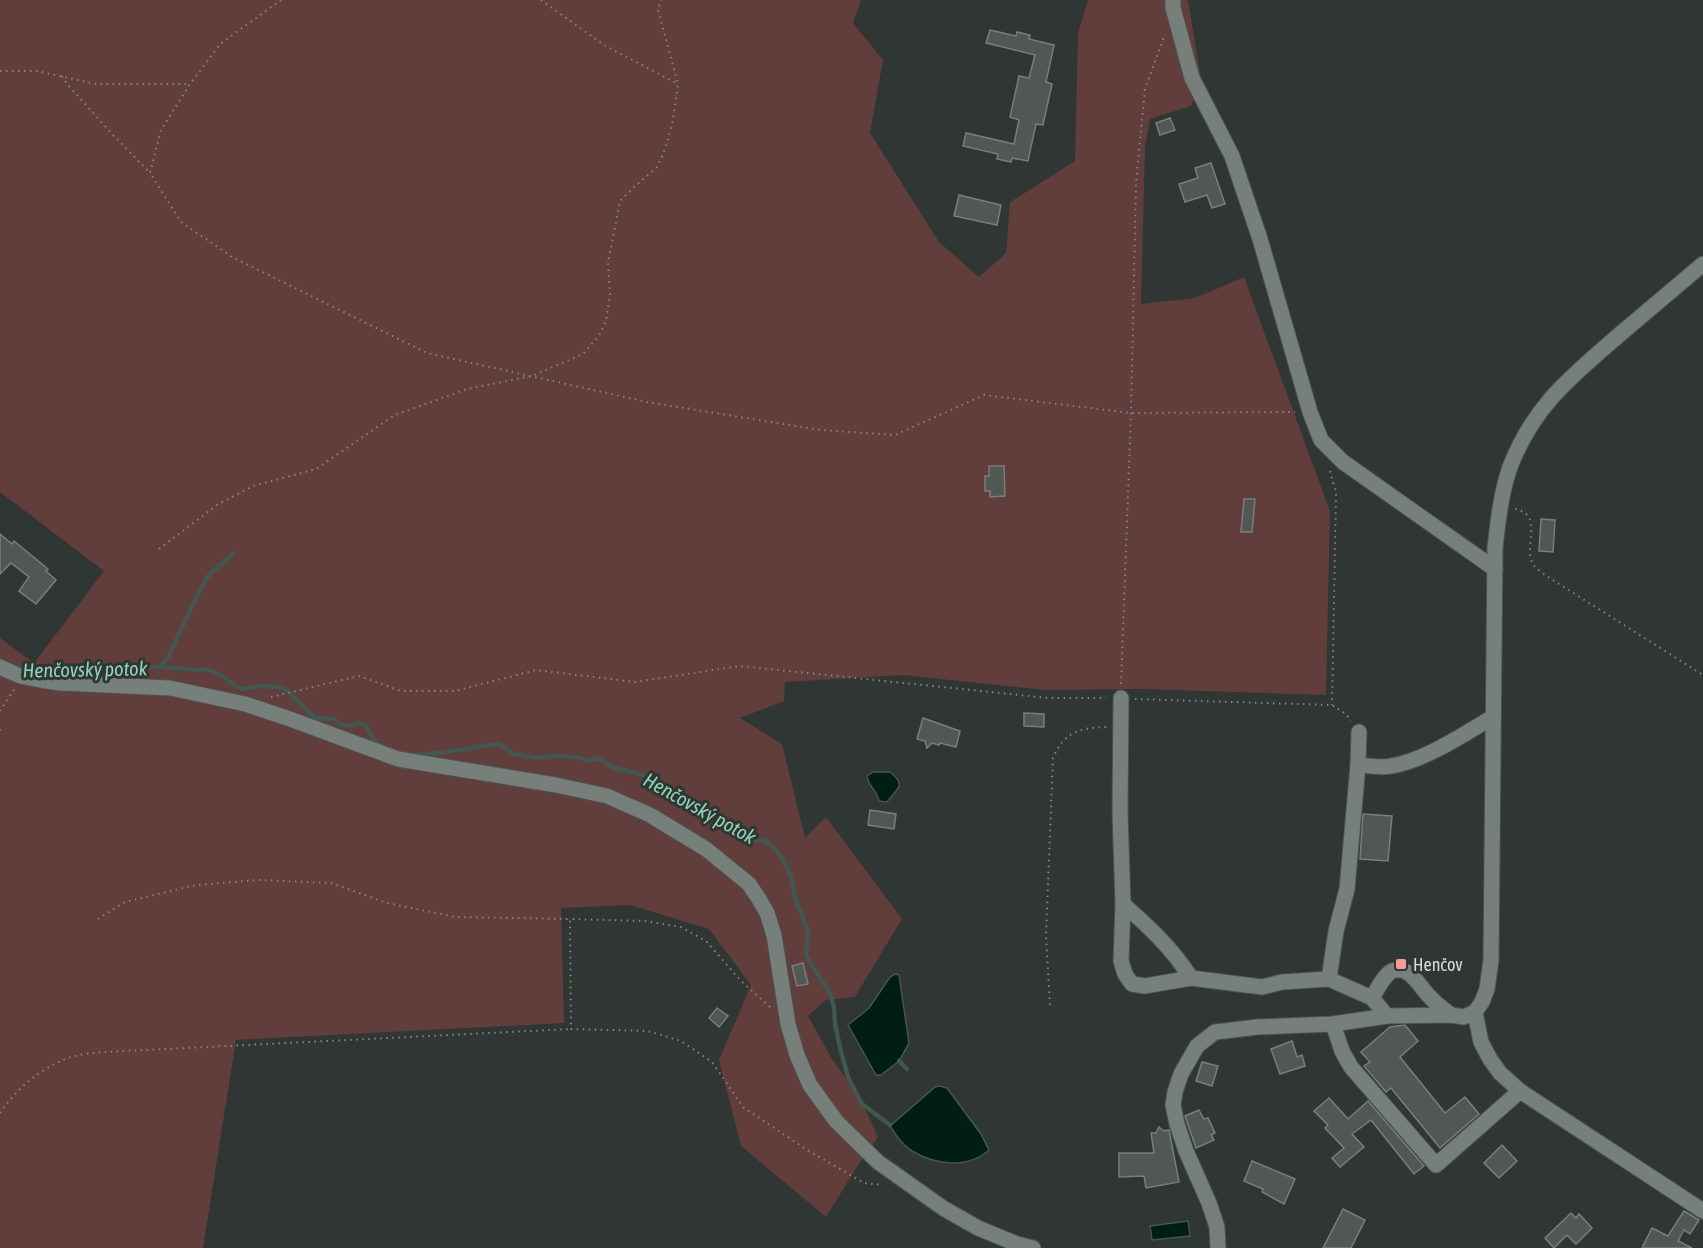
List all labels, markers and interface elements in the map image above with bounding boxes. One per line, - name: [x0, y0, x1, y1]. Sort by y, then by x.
- water label: Henčovský potok: [22, 656, 148, 682]
- water label: Henčovský potok: [640, 768, 760, 848]
- place label: Henčov: [1413, 954, 1463, 975]
- marker: Henčov: [1394, 957, 1408, 971]

